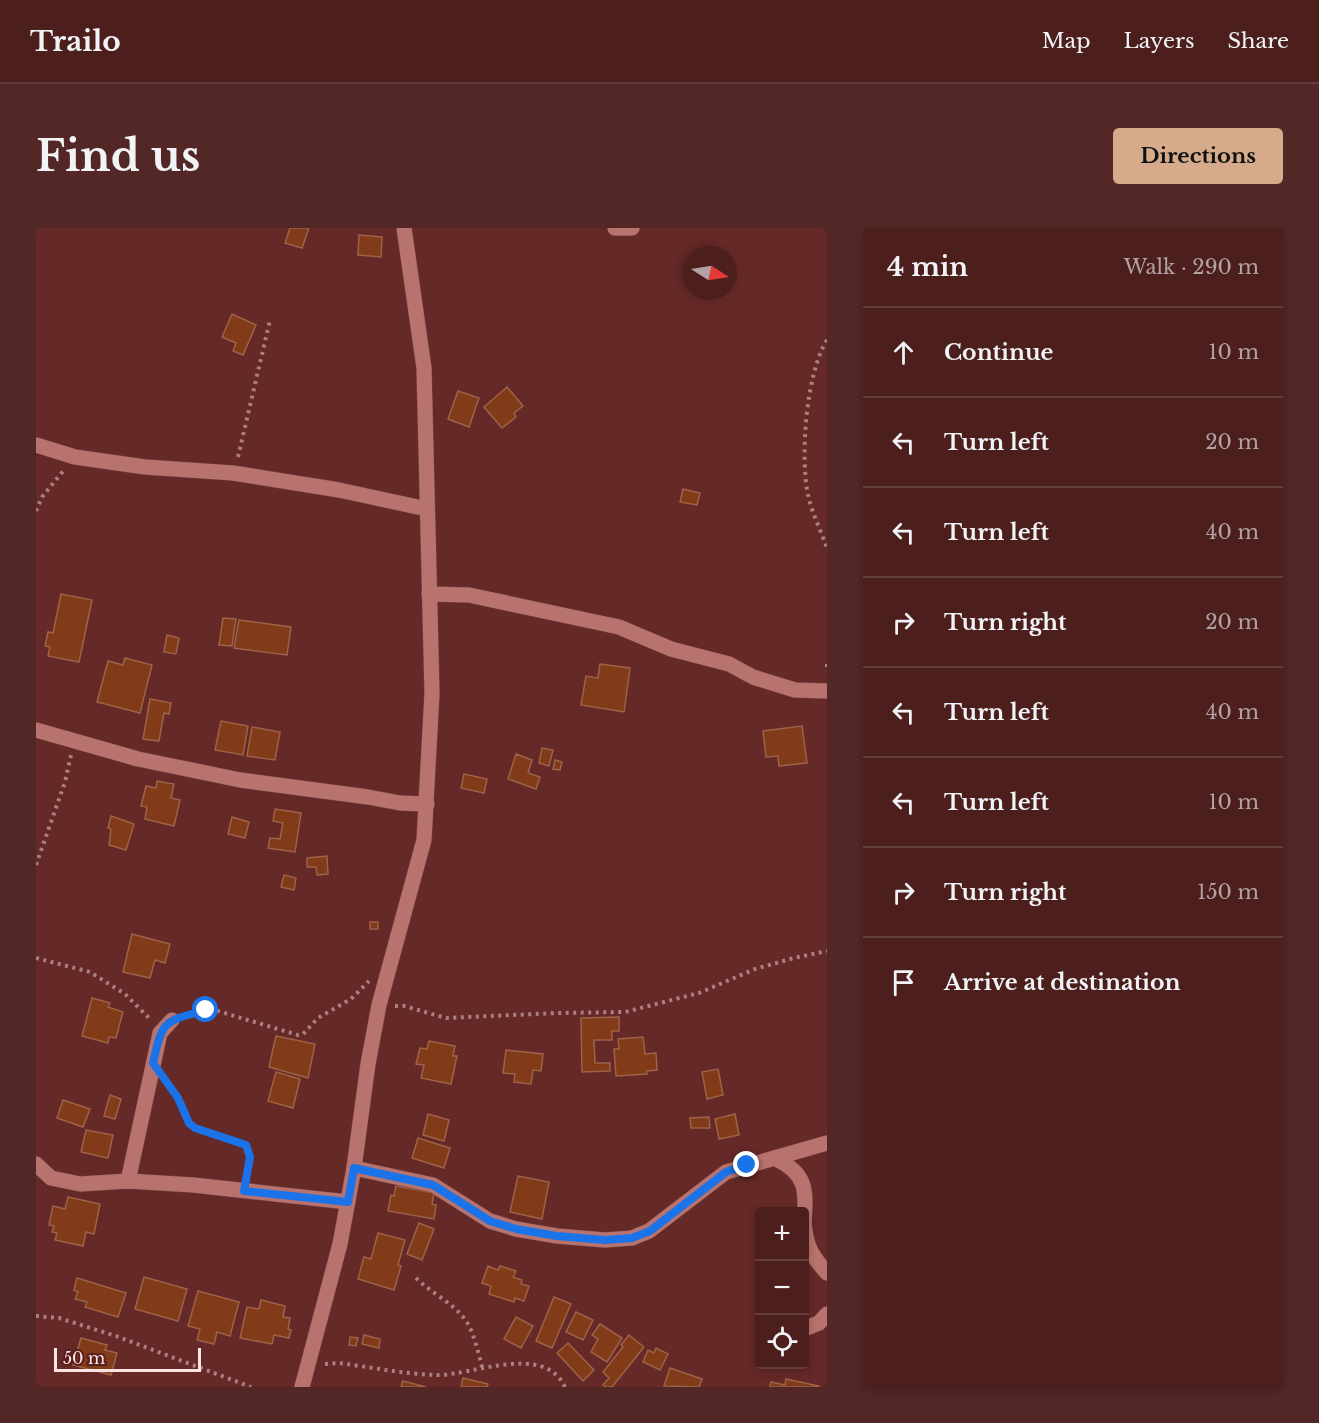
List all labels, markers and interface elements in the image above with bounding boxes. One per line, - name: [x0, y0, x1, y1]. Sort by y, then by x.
- text: Trailo: [30, 24, 121, 59]
- text: Map: [1042, 28, 1091, 54]
- text: Layers: [1124, 28, 1195, 54]
- text: Share: [1228, 28, 1289, 54]
- button: Directions: [1113, 128, 1283, 184]
- text: Find us: [36, 130, 200, 182]
- north arrow: [683, 246, 737, 300]
- text: 4 min: [887, 251, 968, 283]
- text: Walk · 290 m: [1124, 255, 1259, 279]
- icon: ahead: [887, 336, 920, 369]
- text: Continue: [944, 339, 1053, 366]
- text: 10 m: [1209, 340, 1259, 364]
- icon: left: [887, 426, 920, 459]
- text: Turn left: [944, 429, 1049, 456]
- text: 20 m: [1205, 430, 1259, 454]
- icon: left: [887, 516, 920, 549]
- text: Turn left: [944, 519, 1049, 546]
- text: 40 m: [1206, 520, 1259, 544]
- icon: right: [887, 606, 920, 639]
- text: Turn right: [944, 609, 1066, 636]
- text: 20 m: [1205, 610, 1259, 634]
- icon: left: [887, 696, 920, 729]
- text: Turn left: [944, 699, 1049, 726]
- text: 40 m: [1206, 700, 1259, 724]
- icon: left: [887, 786, 920, 819]
- text: Turn left: [944, 789, 1049, 816]
- text: 10 m: [1209, 790, 1259, 814]
- icon: right: [887, 876, 920, 909]
- text: Turn right: [944, 879, 1066, 906]
- text: 150 m: [1197, 880, 1259, 904]
- icon: arrive: [887, 966, 920, 999]
- text: Arrive at destination: [944, 969, 1181, 996]
- route start: [192, 996, 218, 1022]
- route end: [733, 1151, 759, 1177]
- map controls: [755, 1207, 809, 1369]
- button: +: [755, 1207, 809, 1261]
- button: −: [755, 1261, 809, 1315]
- button: locate: [755, 1315, 809, 1369]
- scale bar: [54, 1345, 201, 1372]
- text: 50 m: [63, 1348, 105, 1368]

